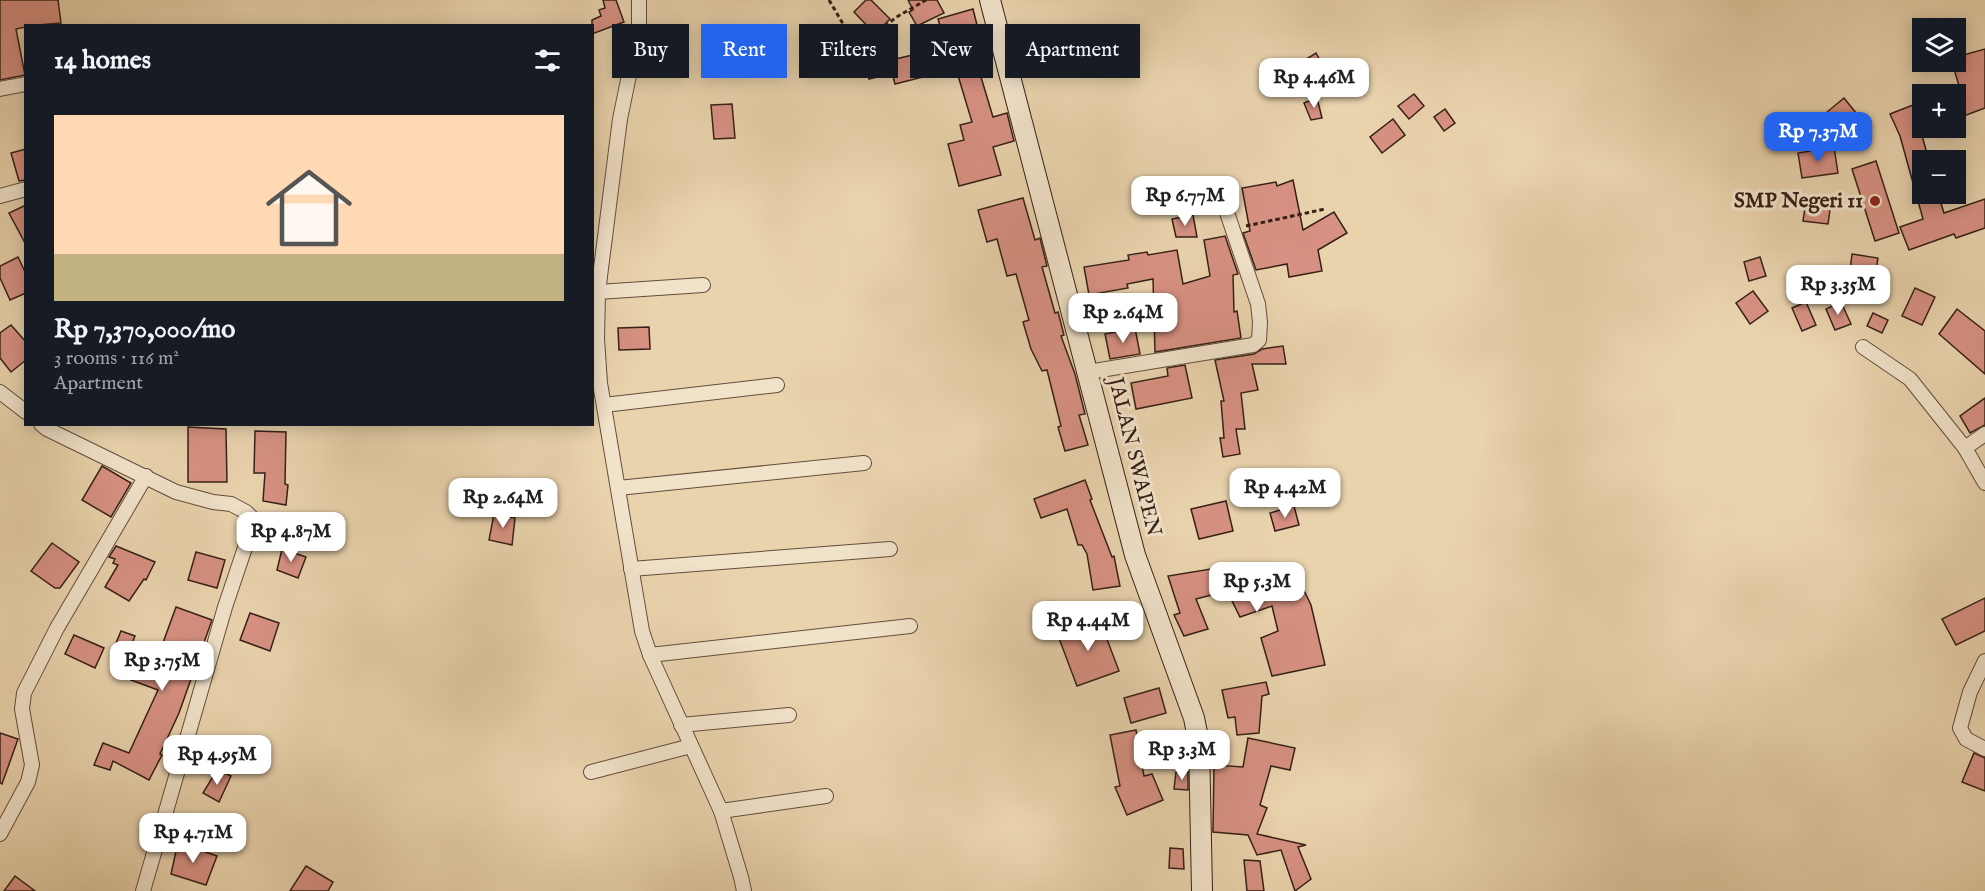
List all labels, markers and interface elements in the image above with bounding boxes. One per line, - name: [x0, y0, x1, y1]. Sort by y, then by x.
- map controls: [1912, 18, 1966, 204]
- button: layers: [1912, 18, 1966, 72]
- chip: Buy: [612, 24, 689, 78]
- chip: Rent: [701, 24, 787, 78]
- chip: Filters: [799, 24, 898, 78]
- chip: New: [910, 24, 993, 78]
- chip: Apartment: [1005, 24, 1140, 78]
- text: 14 homes: [54, 44, 151, 77]
- icon: filters: [531, 44, 564, 77]
- pin: Rp 4.46M: [1252, 58, 1376, 109]
- text: Rp 4.46M: [1273, 65, 1355, 90]
- button: +: [1912, 84, 1966, 138]
- pin: Rp 7.37M: [1756, 112, 1880, 163]
- text: Rp 7.37M: [1778, 119, 1858, 144]
- button: −: [1912, 150, 1966, 204]
- icon: home: [255, 154, 363, 262]
- pin: Rp 6.77M: [1123, 176, 1247, 227]
- text: Rp 6.77M: [1145, 183, 1225, 208]
- place label: SMP Negeri 11: [1734, 188, 1863, 215]
- marker: SMP Negeri 11: [1868, 194, 1882, 208]
- pin: Rp 3.35M: [1776, 265, 1900, 316]
- text: Rp 3.35M: [1800, 272, 1876, 297]
- pin: Rp 2.64M: [1061, 293, 1185, 344]
- text: Rp 2.64M: [1082, 300, 1164, 325]
- text: Rp 7,370,000/mo: [54, 313, 235, 346]
- text: 3 rooms · 116 m²: [54, 346, 179, 371]
- text: Apartment: [54, 371, 143, 396]
- street label: JALAN SWAPEN: [1101, 373, 1167, 539]
- pin: Rp 4.42M: [1223, 468, 1347, 519]
- text: Rp 4.42M: [1243, 475, 1327, 500]
- pin: Rp 2.64M: [441, 478, 565, 529]
- text: Rp 2.64M: [462, 485, 544, 510]
- pin: Rp 4.87M: [229, 512, 353, 563]
- text: Rp 4.87M: [251, 519, 331, 544]
- pin: Rp 5.3M: [1202, 562, 1312, 613]
- text: Rp 5.3M: [1223, 569, 1291, 594]
- pin: Rp 4.44M: [1026, 601, 1150, 652]
- text: Rp 4.44M: [1046, 608, 1130, 633]
- pin: Rp 3.75M: [100, 641, 224, 692]
- text: Rp 3.75M: [124, 648, 200, 673]
- pin: Rp 3.3M: [1127, 730, 1237, 781]
- pin: Rp 4.95M: [155, 735, 279, 786]
- text: Rp 3.3M: [1148, 737, 1216, 762]
- text: Rp 4.95M: [177, 742, 257, 767]
- pin: Rp 4.71M: [131, 813, 255, 864]
- text: Rp 4.71M: [153, 820, 233, 845]

